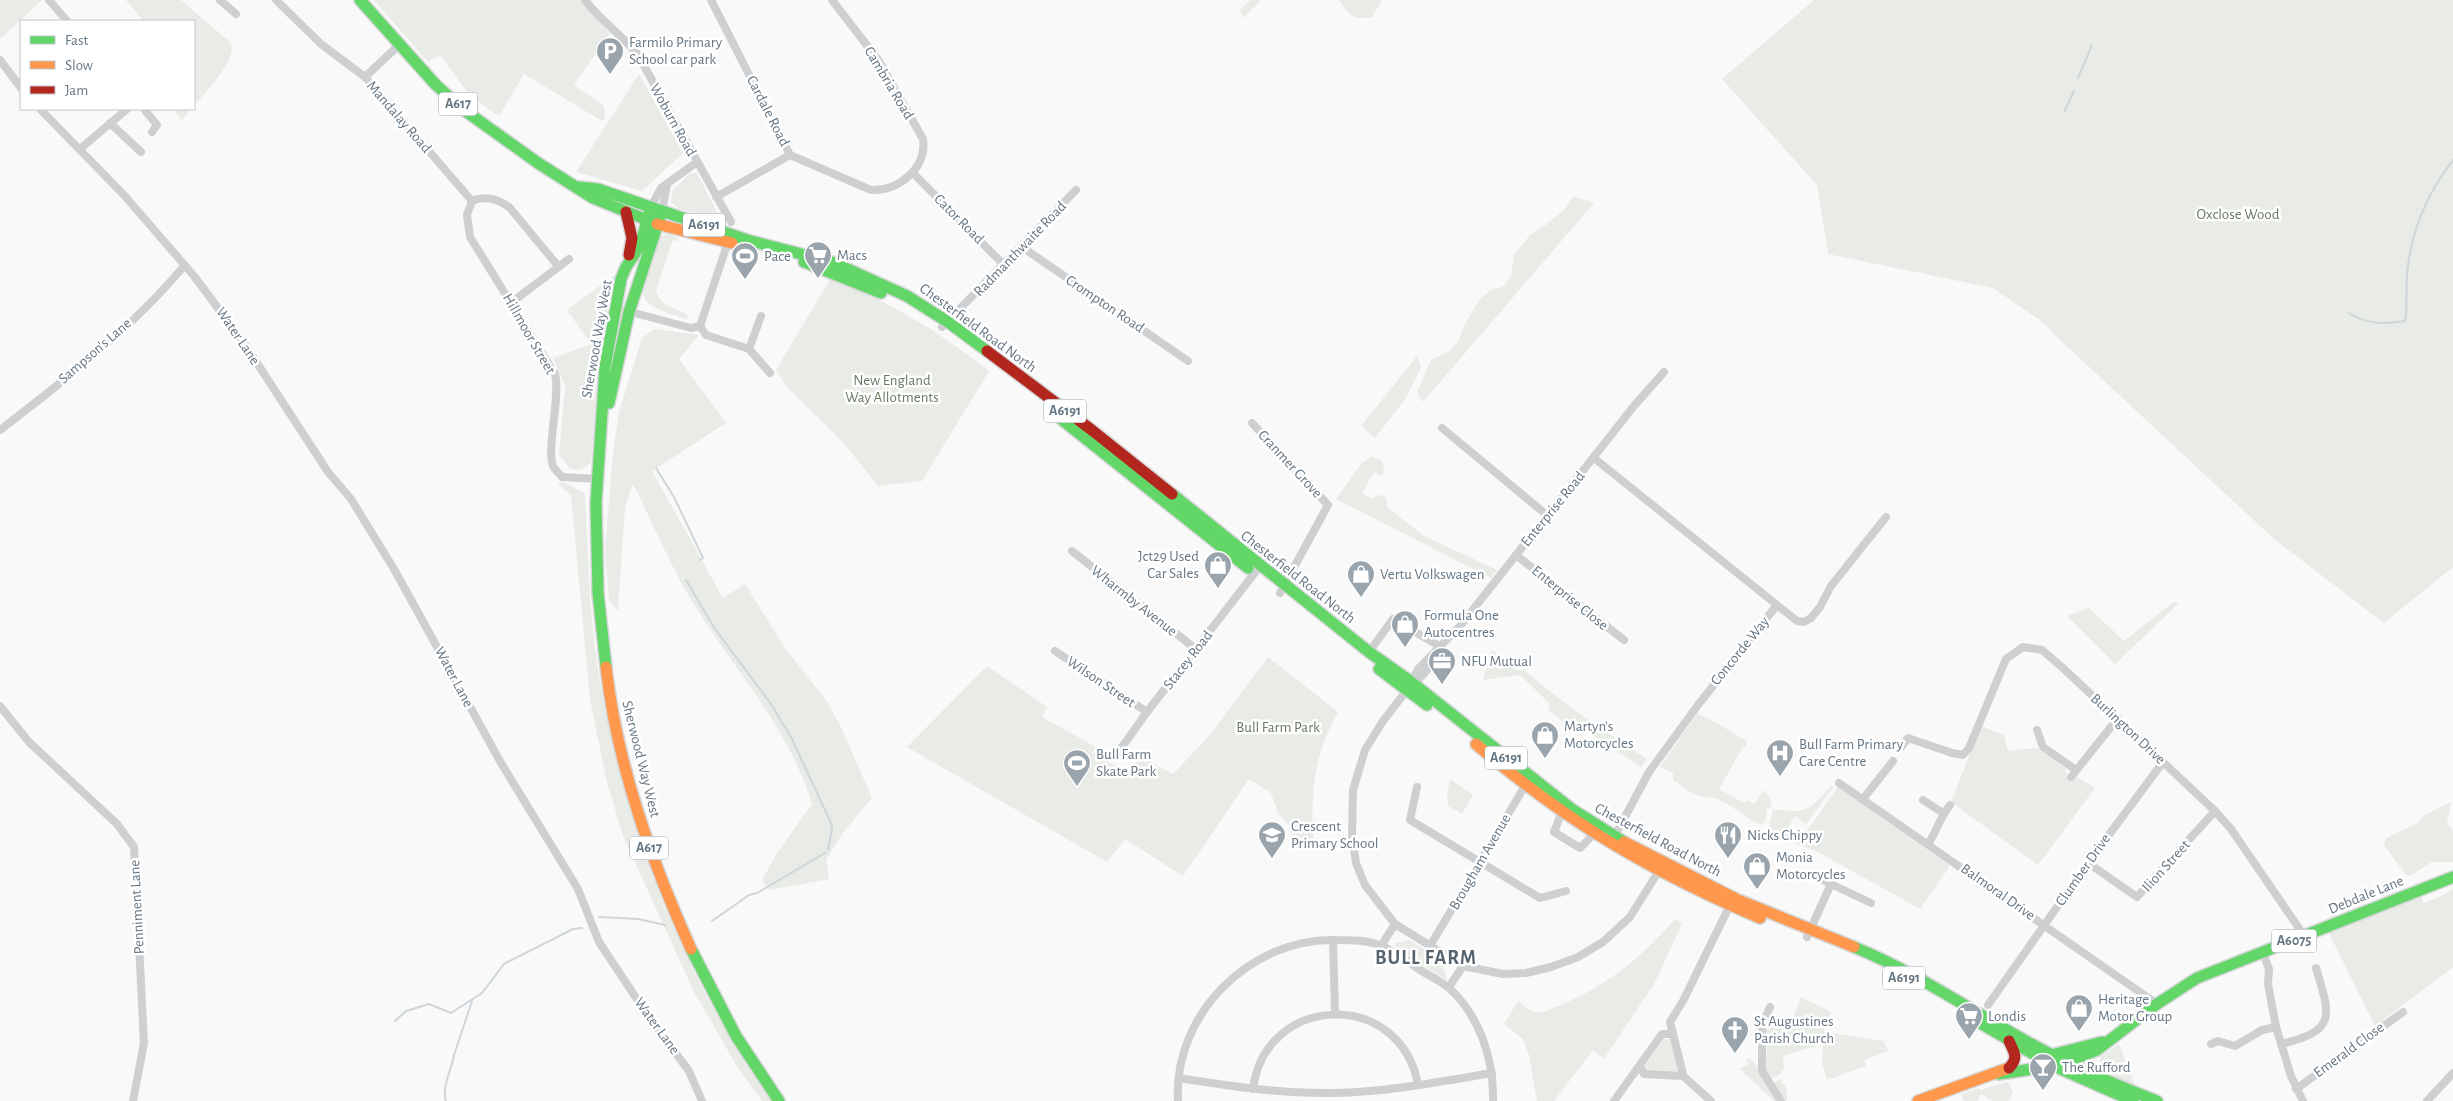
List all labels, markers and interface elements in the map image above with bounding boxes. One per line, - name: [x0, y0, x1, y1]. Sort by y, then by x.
- legend: [20, 20, 195, 110]
- text: Fast: [65, 33, 89, 48]
- place label: Farmilo Primary School car park: [629, 35, 723, 67]
- parking icon: Farmilo Primary School car park: [595, 36, 625, 75]
- street label: Cambria Road: [861, 44, 917, 122]
- text: Slow: [65, 58, 93, 73]
- street label: Cardale Road: [744, 73, 792, 149]
- street label: Mandalay Road: [364, 78, 434, 156]
- street label: Woburn Road: [647, 81, 699, 159]
- text: Jam: [65, 83, 88, 98]
- road number: A617: [439, 92, 477, 116]
- street label: Cator Road: [931, 191, 987, 247]
- street label: Radmanthwaite Road: [971, 198, 1069, 299]
- park label: Oxclose Wood: [2197, 207, 2280, 222]
- road number: A6191: [683, 214, 725, 236]
- supermarket icon: Macs: [803, 240, 833, 279]
- sports icon: Pace: [730, 241, 760, 280]
- place label: Macs: [837, 248, 867, 263]
- place label: Pace: [764, 249, 791, 264]
- street label: Crompton Road: [1063, 272, 1147, 336]
- street label: Sherwood Way West: [579, 279, 615, 399]
- street label: Chesterfield Road North: [917, 281, 1039, 375]
- street label: Hillmoor Street: [500, 291, 558, 377]
- street label: Water Lane: [213, 304, 263, 368]
- street label: Sampson's Lane: [56, 315, 134, 386]
- park label: New England Way Allotments: [845, 373, 939, 405]
- road number: A6191: [1044, 400, 1086, 422]
- street label: Cranmer Grove: [1255, 427, 1325, 501]
- street label: Enterprise Road: [1518, 468, 1588, 549]
- street label: Chesterfield Road North: [1238, 528, 1358, 626]
- place label: Jct29 Used Car Sales: [1138, 549, 1199, 581]
- shop icon: Jct29 Used Car Sales: [1203, 550, 1233, 589]
- shop icon: Vertu Volkswagen: [1346, 559, 1376, 598]
- street label: Wharmby Avenue: [1088, 563, 1180, 639]
- street label: Enterprise Close: [1529, 563, 1611, 633]
- place label: Vertu Volkswagen: [1380, 567, 1485, 582]
- place label: Formula One Autocentres: [1424, 608, 1499, 640]
- shop icon: Formula One Autocentres: [1390, 609, 1420, 648]
- street label: Concorde Way: [1708, 614, 1772, 688]
- street label: Stacey Road: [1160, 628, 1216, 692]
- street label: Water Lane: [432, 644, 476, 710]
- office icon: NFU Mutual: [1427, 646, 1457, 685]
- street label: Wilson Street: [1064, 654, 1138, 710]
- place label: NFU Mutual: [1461, 654, 1532, 669]
- street label: Burlington Drive: [2088, 691, 2168, 767]
- street label: Sherwood Way West: [619, 699, 663, 819]
- place label: Martyn's Motorcycles: [1564, 719, 1633, 751]
- park label: Bull Farm Park: [1236, 720, 1320, 735]
- shop icon: Martyn's Motorcycles: [1530, 720, 1560, 759]
- place label: Bull Farm Primary Care Centre: [1799, 737, 1904, 769]
- hospital icon: Bull Farm Primary Care Centre: [1765, 738, 1795, 777]
- road number: A6191: [1485, 746, 1527, 770]
- place label: Bull Farm Skate Park: [1096, 747, 1156, 779]
- sports icon: Bull Farm Skate Park: [1062, 748, 1092, 787]
- street label: Chesterfield Road North: [1592, 800, 1724, 880]
- street label: Brougham Avenue: [1447, 811, 1513, 912]
- place label: Crescent Primary School: [1291, 819, 1379, 851]
- school or university icon: Crescent Primary School: [1257, 820, 1287, 859]
- restaurant icon: Nicks Chippy: [1713, 820, 1743, 859]
- place label: Nicks Chippy: [1747, 828, 1823, 843]
- street label: Clumber Drive: [2053, 831, 2113, 909]
- road number: A617: [630, 836, 668, 860]
- street label: Ilion Street: [2139, 837, 2193, 895]
- place label: Monia Motorcycles: [1776, 850, 1845, 882]
- shop icon: Monia Motorcycles: [1742, 851, 1772, 890]
- street label: Penniment Lane: [127, 859, 147, 955]
- street label: Balmoral Drive: [1958, 861, 2038, 923]
- street label: Debdale Lane: [2326, 873, 2406, 917]
- road number: A6075: [2272, 929, 2316, 952]
- district label: BULL FARM: [1375, 948, 1477, 968]
- road number: A6191: [1883, 966, 1925, 990]
- place label: Heritage Motor Group: [2098, 992, 2172, 1024]
- shop icon: Heritage Motor Group: [2064, 993, 2094, 1032]
- street label: Water Lane: [632, 995, 683, 1057]
- supermarket icon: Londis: [1954, 1001, 1984, 1040]
- place label: Londis: [1988, 1009, 2026, 1024]
- place label: St Augustines Parish Church: [1754, 1014, 1834, 1046]
- church icon: St Augustines Parish Church: [1720, 1015, 1750, 1054]
- street label: Emerald Close: [2311, 1020, 2387, 1080]
- bar icon: The Rufford: [2028, 1052, 2058, 1091]
- place label: The Rufford: [2062, 1060, 2131, 1075]

